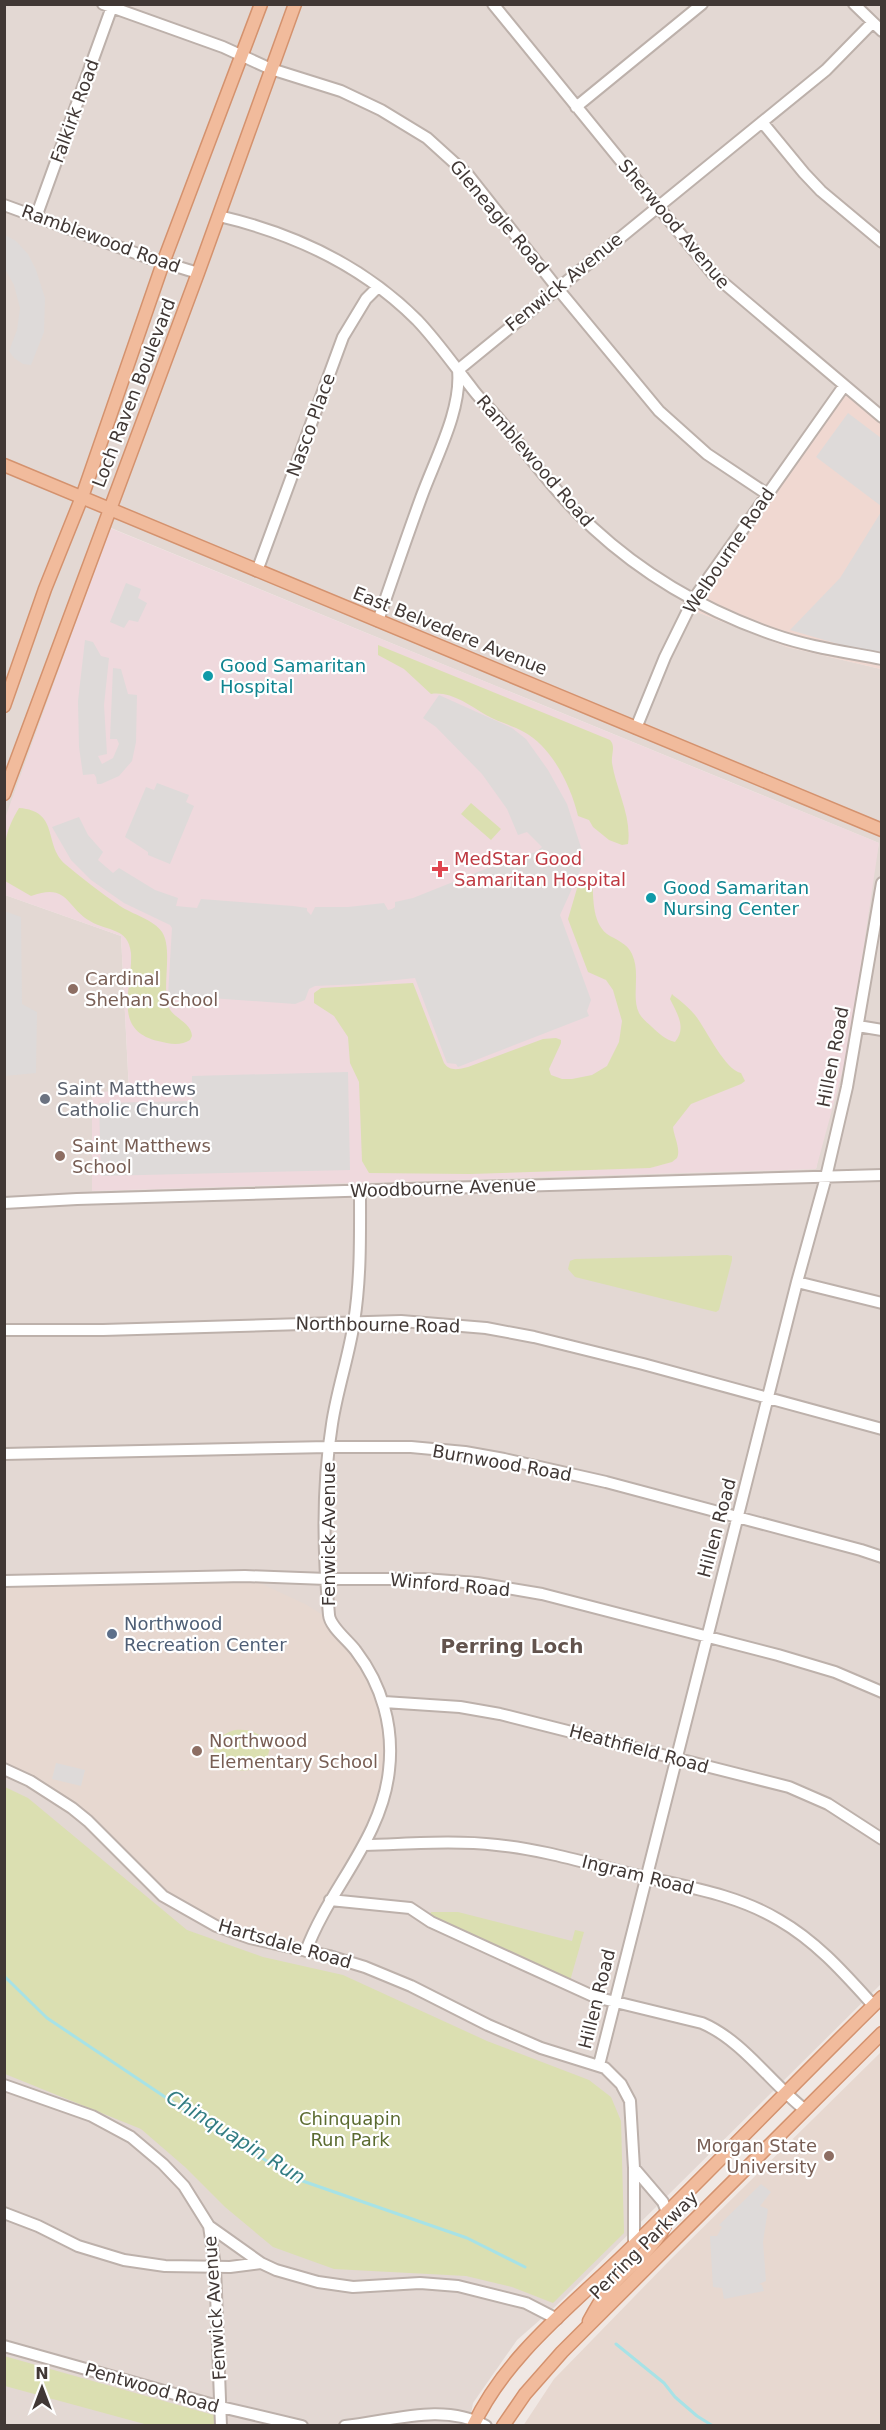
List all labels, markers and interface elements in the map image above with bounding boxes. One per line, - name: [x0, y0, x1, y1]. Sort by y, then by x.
- street label: Falkirk Road: [46, 56, 103, 166]
- street label: Sherwood Avenue: [614, 155, 735, 293]
- street label: Gleneagle Road: [446, 156, 553, 278]
- street label: Ramblewood Road: [19, 200, 183, 277]
- street label: Fenwick Avenue: [501, 228, 626, 335]
- street label: Loch Raven Boulevard: [88, 295, 179, 490]
- street label: Nasco Place: [282, 370, 339, 479]
- street label: Ramblewood Road: [473, 391, 598, 531]
- street label: Welbourne Road: [679, 484, 778, 618]
- street label: East Belvedere Avenue: [350, 582, 550, 679]
- place label: Good Samaritan Hospital: [220, 655, 366, 697]
- marker: Good Samaritan Hospital: [201, 669, 215, 683]
- place label: MedStar Good Samaritan Hospital: [454, 848, 626, 890]
- marker: MedStar Good Samaritan Hospital: [431, 860, 449, 878]
- place label: Good Samaritan Nursing Center: [663, 877, 809, 919]
- marker: Good Samaritan Nursing Center: [644, 891, 658, 905]
- place label: Cardinal Shehan School: [85, 968, 218, 1010]
- marker: Cardinal Shehan School: [66, 982, 80, 996]
- street label: Hillen Road: [812, 1005, 853, 1109]
- place label: Saint Matthews Catholic Church: [57, 1078, 199, 1120]
- marker: Saint Matthews Catholic Church: [38, 1092, 52, 1106]
- place label: Saint Matthews School: [72, 1135, 211, 1177]
- marker: Saint Matthews School: [53, 1149, 67, 1163]
- street label: Woodbourne Avenue: [350, 1174, 536, 1201]
- street label: Northbourne Road: [296, 1313, 461, 1336]
- street label: Burnwood Road: [431, 1440, 573, 1485]
- street label: Fenwick Avenue: [318, 1462, 339, 1606]
- street label: Hillen Road: [693, 1476, 740, 1580]
- street label: Winford Road: [389, 1569, 511, 1600]
- place label: Northwood Recreation Center: [124, 1613, 287, 1655]
- marker: Northwood Recreation Center: [105, 1627, 119, 1641]
- district label: Perring Loch: [441, 1634, 583, 1658]
- street label: Heathfield Road: [567, 1720, 711, 1777]
- place label: Northwood Elementary School: [209, 1730, 378, 1772]
- marker: Northwood Elementary School: [190, 1744, 204, 1758]
- street label: Ingram Road: [580, 1850, 696, 1899]
- street label: Hartsdale Road: [216, 1914, 354, 1973]
- street label: Hillen Road: [574, 1947, 619, 2051]
- water label: Chinquapin Run: [162, 2085, 310, 2189]
- park label: Chinquapin Run Park: [299, 2108, 401, 2150]
- place label: Morgan State University: [696, 2135, 817, 2177]
- marker: Morgan State University: [822, 2149, 836, 2163]
- street label: Perring Parkway: [585, 2186, 702, 2303]
- street label: Fenwick Avenue: [199, 2235, 230, 2381]
- north arrow: [12, 2358, 72, 2418]
- street label: Pentwood Road: [83, 2358, 222, 2417]
- text: N: [35, 2364, 49, 2383]

